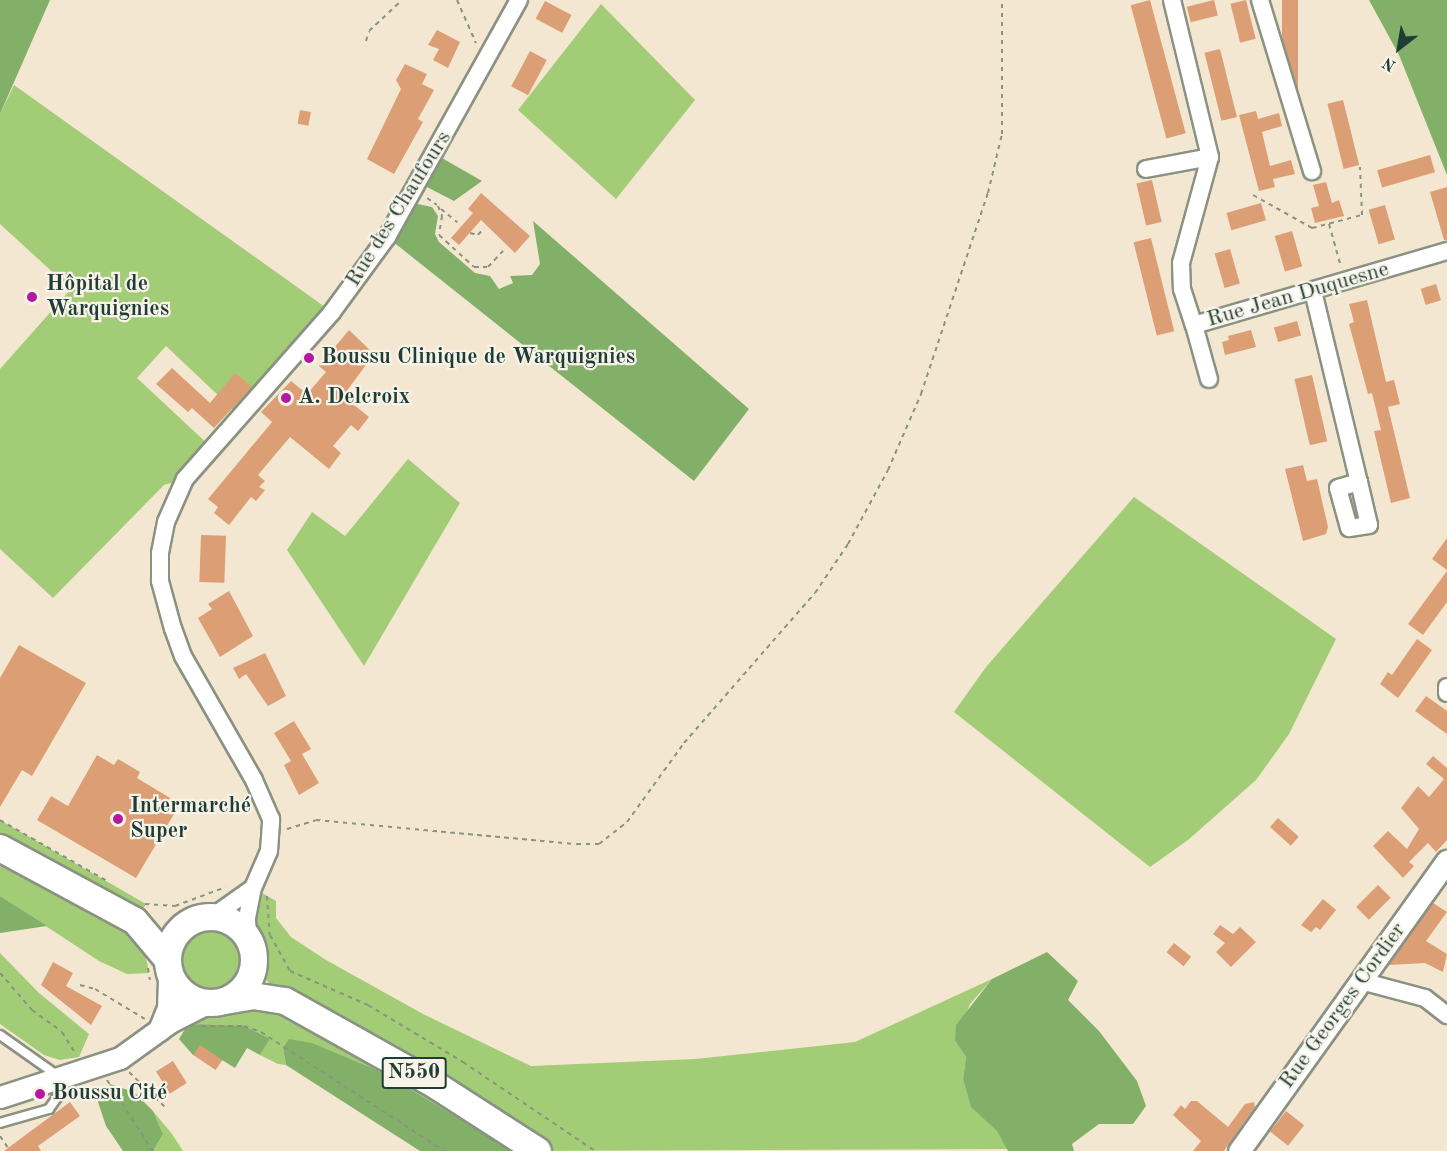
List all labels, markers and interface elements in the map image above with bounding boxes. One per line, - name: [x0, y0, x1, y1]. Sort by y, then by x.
- north arrow: [1369, 18, 1429, 78]
- text: N: [1380, 53, 1399, 73]
- street label: Rue des Chaufours: [340, 126, 458, 292]
- street label: Rue Jean Duquesne: [1204, 256, 1392, 334]
- place label: Hôpital de Warquignies: [46, 271, 169, 322]
- marker: Hôpital de Warquignies: [23, 288, 41, 306]
- place label: Boussu Clinique de Warquignies: [321, 345, 635, 371]
- marker: Boussu Clinique de Warquignies: [302, 351, 316, 365]
- place label: A. Delcroix: [298, 385, 410, 411]
- marker: A. Delcroix: [279, 391, 293, 405]
- place label: Intermarché Super: [130, 793, 251, 844]
- marker: Intermarché Super: [111, 812, 125, 826]
- street label: Rue Georges Cordier: [1274, 918, 1412, 1094]
- road number: N550: [381, 1055, 447, 1091]
- place label: Boussu Cité: [52, 1081, 167, 1107]
- marker: Boussu Cité: [33, 1087, 47, 1101]

